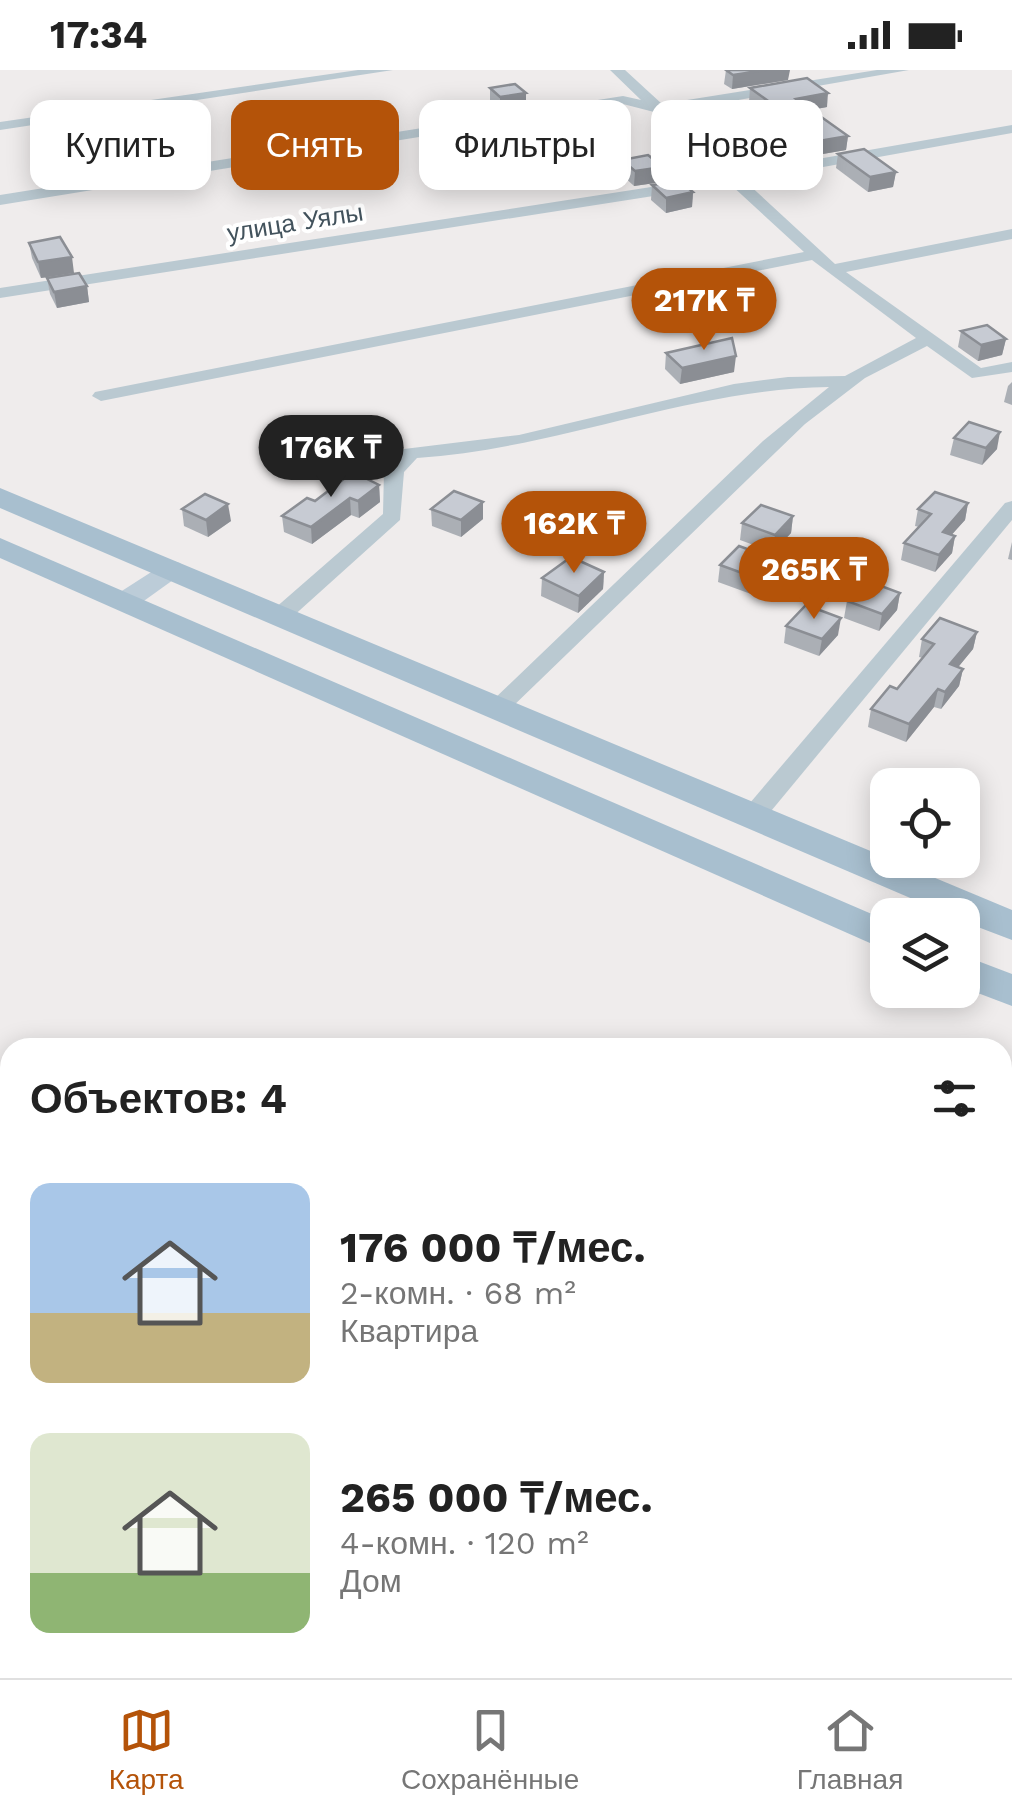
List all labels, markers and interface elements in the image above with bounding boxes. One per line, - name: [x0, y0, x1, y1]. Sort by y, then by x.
- text: 17:34: [50, 13, 147, 57]
- chip: Купить: [30, 100, 211, 190]
- chip: Снять: [231, 100, 399, 190]
- chip: Фильтры: [419, 100, 631, 190]
- chip: Новое: [651, 100, 823, 190]
- street label: улица Уялы: [225, 197, 365, 248]
- pin: 217K ₸: [623, 268, 785, 353]
- text: 217K ₸: [654, 281, 754, 319]
- pin: 176K ₸: [250, 415, 412, 500]
- text: 176K ₸: [281, 428, 381, 466]
- pin: 162K ₸: [493, 491, 655, 576]
- text: 162K ₸: [523, 504, 625, 542]
- pin: 265K ₸: [733, 537, 895, 622]
- text: 265K ₸: [761, 550, 867, 588]
- map controls: [870, 768, 980, 1008]
- button: locate: [870, 768, 980, 878]
- button: layers: [870, 898, 980, 1008]
- icon: filters: [927, 1071, 982, 1126]
- text: Объектов: 4: [30, 1074, 287, 1123]
- icon: home: [110, 1223, 230, 1343]
- text: 176 000 ₸/мес.: [340, 1223, 646, 1272]
- text: 2-комн. · 68 m²: [340, 1274, 576, 1312]
- text: Квартира: [340, 1312, 478, 1350]
- icon: home: [110, 1473, 230, 1593]
- text: 265 000 ₸/мес.: [340, 1473, 653, 1522]
- text: 4-комн. · 120 m²: [340, 1524, 589, 1562]
- text: Дом: [340, 1562, 402, 1600]
- tab: Карта: [109, 1703, 184, 1796]
- tab: Сохранённые: [401, 1703, 579, 1796]
- tab: Главная: [797, 1703, 903, 1796]

